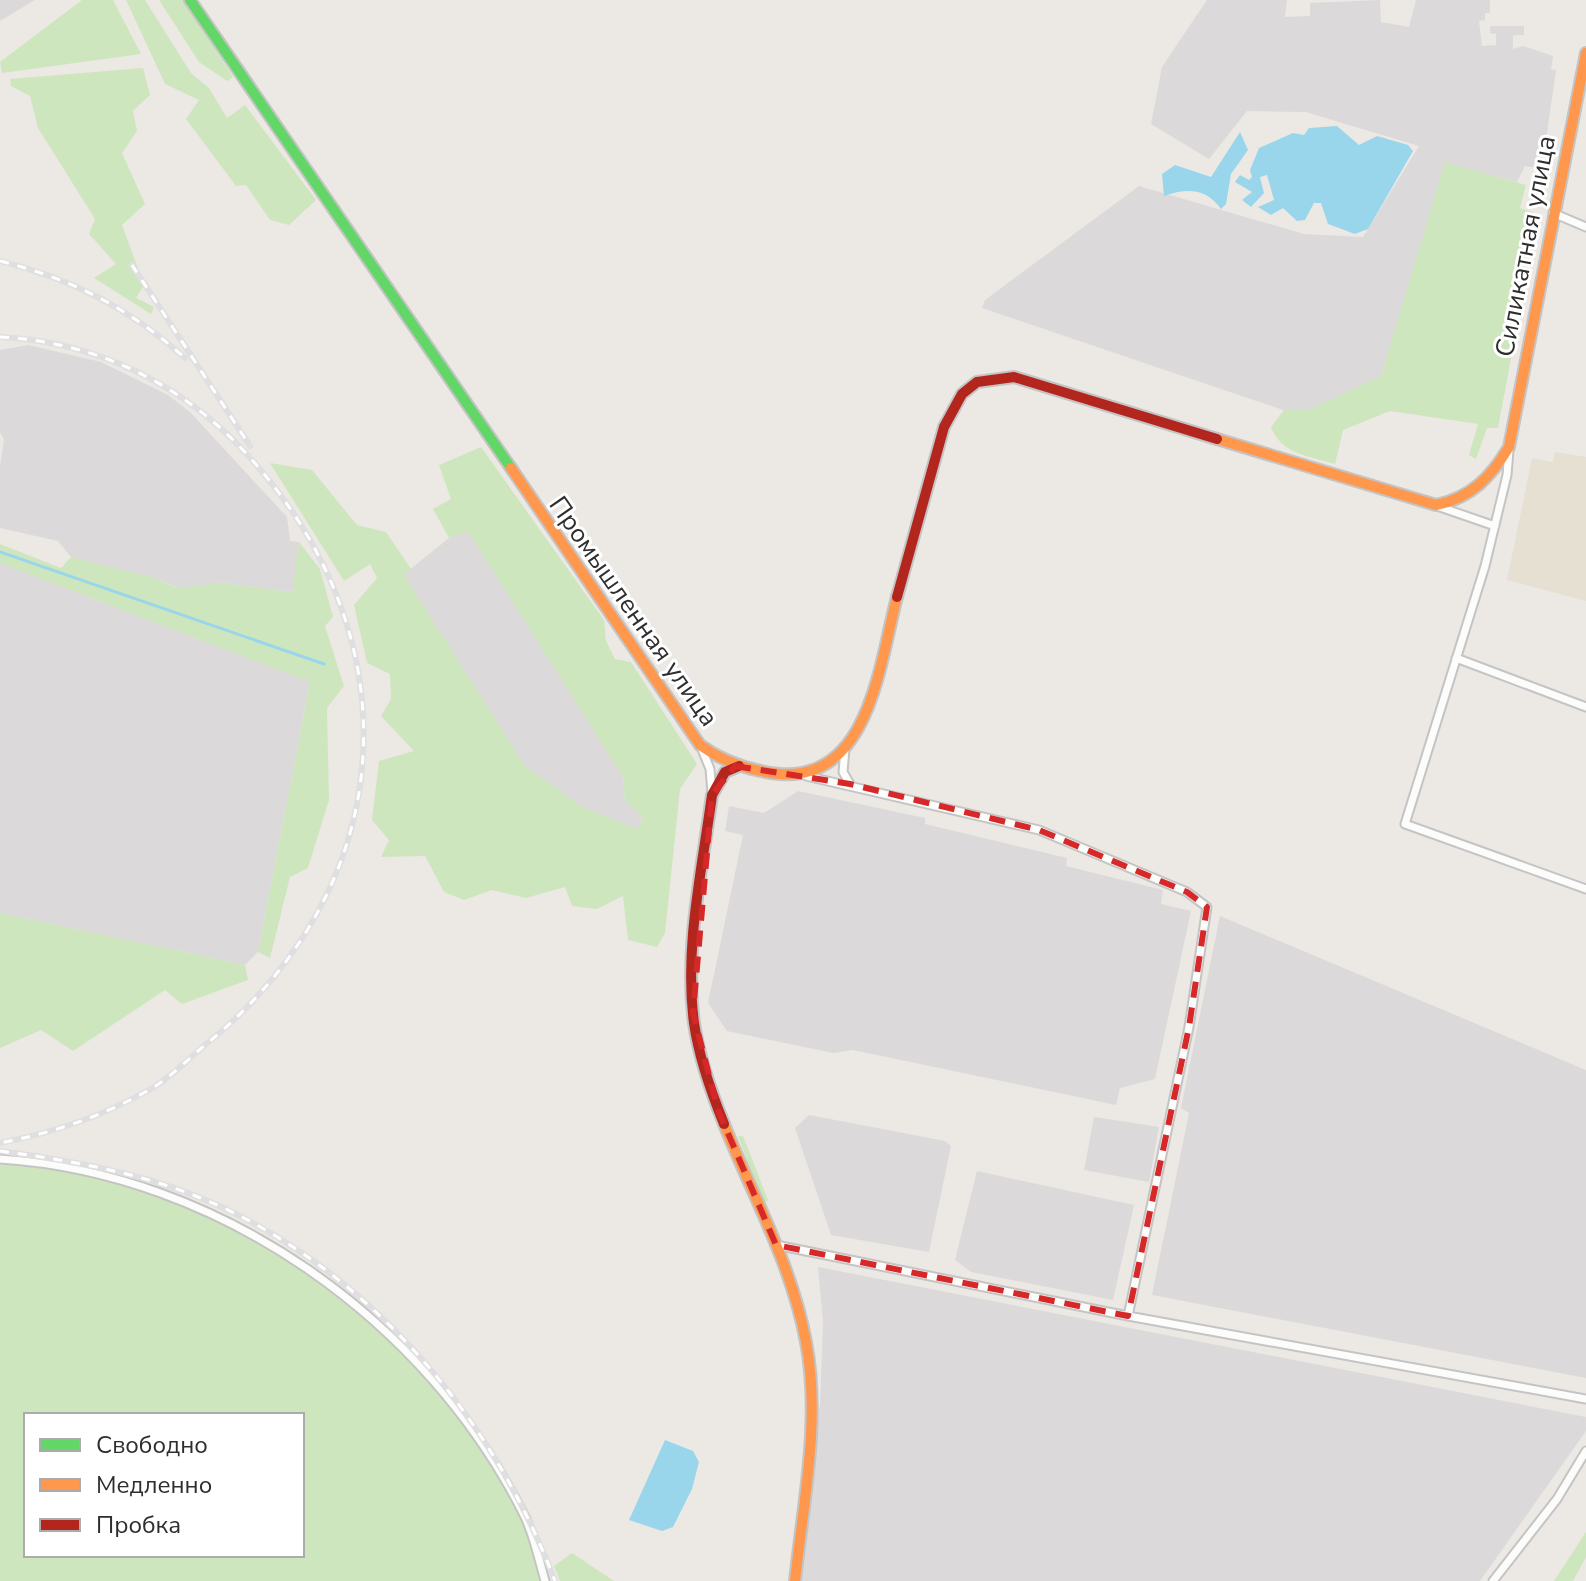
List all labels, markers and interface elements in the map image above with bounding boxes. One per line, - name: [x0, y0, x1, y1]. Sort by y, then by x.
- street label: Силикатная улица: [1487, 133, 1564, 360]
- street label: Промышленная улица: [541, 489, 726, 733]
- legend: [24, 1413, 304, 1557]
- text: Свободно: [96, 1429, 208, 1461]
- text: Медленно: [96, 1469, 212, 1501]
- text: Пробка: [96, 1509, 181, 1541]

